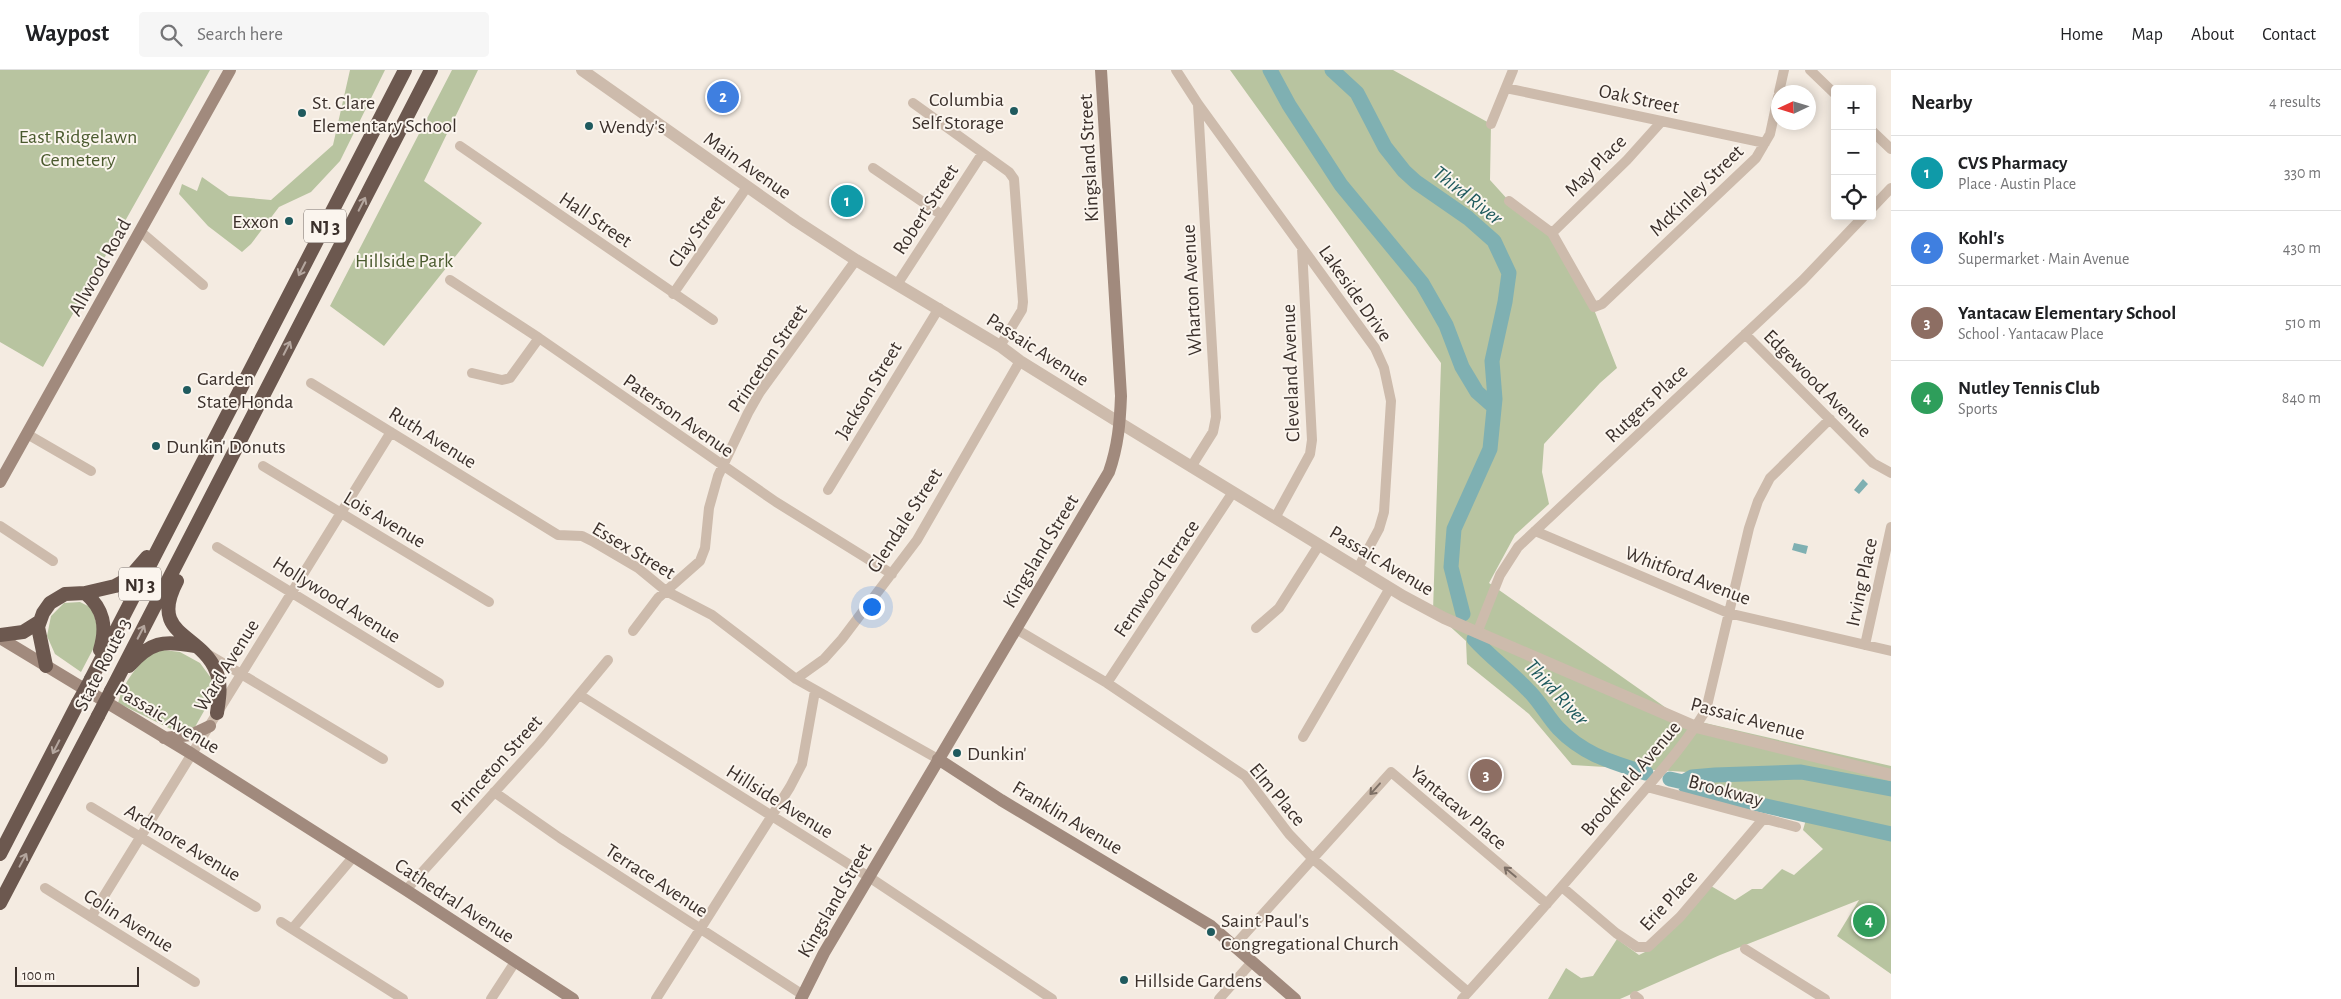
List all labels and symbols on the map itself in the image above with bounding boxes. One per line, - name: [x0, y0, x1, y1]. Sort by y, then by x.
- pin: 2: [707, 78, 739, 116]
- street label: Oak Street: [1597, 81, 1681, 117]
- north arrow: [1771, 85, 1816, 130]
- place label: Columbia Self Storage: [912, 90, 1004, 133]
- place label: St. Clare Elementary School: [312, 93, 457, 136]
- street label: Kingsland Street: [1076, 93, 1102, 223]
- marker: Columbia Self Storage: [1008, 105, 1020, 117]
- marker: St. Clare Elementary School: [296, 107, 308, 119]
- place label: Wendy's: [599, 117, 665, 137]
- marker: Wendy's: [583, 120, 595, 132]
- park label: East Ridgelawn Cemetery: [19, 127, 137, 170]
- street label: Main Avenue: [700, 128, 795, 203]
- street label: May Place: [1561, 131, 1630, 200]
- street label: McKinley Street: [1646, 141, 1748, 240]
- street label: Robert Street: [889, 160, 963, 258]
- water label: Third River: [1429, 162, 1507, 230]
- pin: 1: [831, 182, 863, 220]
- street label: Hall Street: [556, 188, 636, 252]
- street label: Clay Street: [665, 191, 729, 271]
- one-way arrow: [357, 196, 367, 211]
- road number: NJ 3: [304, 210, 346, 242]
- place label: Exxon: [232, 212, 279, 232]
- marker: Exxon: [283, 215, 295, 227]
- street label: Allwood Road: [65, 216, 135, 319]
- street label: Wharton Avenue: [1179, 224, 1205, 356]
- street label: Lakeside Drive: [1315, 242, 1396, 345]
- park label: Hillside Park: [355, 251, 453, 271]
- one-way arrow: [297, 261, 306, 276]
- street label: Princeton Street: [725, 301, 811, 416]
- street label: Cleveland Avenue: [1279, 304, 1303, 442]
- street label: Passaic Avenue: [983, 310, 1092, 390]
- street label: Edgewood Avenue: [1760, 326, 1875, 441]
- street label: Jackson Street: [832, 338, 906, 443]
- one-way arrow: [283, 341, 292, 356]
- street label: Rutgers Place: [1602, 361, 1692, 447]
- place label: Garden State Honda: [197, 369, 294, 412]
- street label: Paterson Avenue: [620, 370, 737, 461]
- marker: Garden State Honda: [181, 384, 193, 396]
- street label: Ruth Avenue: [385, 403, 480, 473]
- place label: Dunkin' Donuts: [166, 437, 286, 457]
- marker: Dunkin' Donuts: [150, 440, 162, 452]
- street label: Glendale Street: [864, 464, 946, 576]
- street label: Lois Avenue: [340, 488, 429, 552]
- street label: Kingsland Street: [999, 491, 1083, 612]
- street label: Fernwood Terrace: [1110, 516, 1203, 641]
- street label: Essex Street: [589, 518, 679, 584]
- street label: Passaic Avenue: [1326, 522, 1437, 600]
- street label: Irving Place: [1843, 536, 1881, 628]
- street label: Whitford Avenue: [1622, 543, 1753, 609]
- street label: Hollywood Avenue: [269, 553, 404, 647]
- road number: NJ 3: [119, 568, 161, 600]
- your location: [859, 594, 885, 620]
- street label: State Route 3: [71, 615, 135, 714]
- street label: Ward Avenue: [191, 616, 263, 715]
- one-way arrow: [136, 625, 146, 640]
- water label: Third River: [1521, 655, 1593, 730]
- street label: Passaic Avenue: [112, 680, 223, 758]
- street label: Passaic Avenue: [1688, 694, 1807, 744]
- street label: Princeton Street: [447, 711, 546, 818]
- street label: Brookfield Avenue: [1577, 717, 1684, 840]
- one-way arrow: [51, 739, 61, 754]
- place label: Dunkin': [967, 744, 1027, 764]
- marker: Dunkin': [951, 747, 963, 759]
- pin: 3: [1470, 756, 1502, 794]
- street label: Elm Place: [1245, 759, 1309, 830]
- street label: Hillside Avenue: [723, 761, 836, 843]
- street label: Yantacaw Place: [1406, 762, 1510, 854]
- street label: Brookway: [1686, 771, 1766, 811]
- street label: Franklin Avenue: [1009, 777, 1126, 858]
- one-way arrow: [1369, 783, 1381, 796]
- street label: Ardmore Avenue: [121, 801, 244, 885]
- street label: Kingsland Street: [794, 839, 876, 961]
- street label: Terrace Avenue: [601, 840, 711, 921]
- one-way arrow: [19, 853, 28, 868]
- street label: Cathedral Avenue: [391, 855, 518, 947]
- one-way arrow: [1504, 867, 1517, 878]
- street label: Erie Place: [1636, 867, 1702, 935]
- street label: Colin Avenue: [80, 885, 177, 956]
- pin: 4: [1853, 902, 1885, 940]
- place label: Saint Paul's Congregational Church: [1221, 911, 1399, 954]
- marker: Saint Paul's Congregational Church: [1205, 926, 1217, 938]
- scale bar: [15, 964, 139, 987]
- place label: Hillside Gardens: [1134, 971, 1262, 991]
- marker: Hillside Gardens: [1118, 974, 1130, 986]

